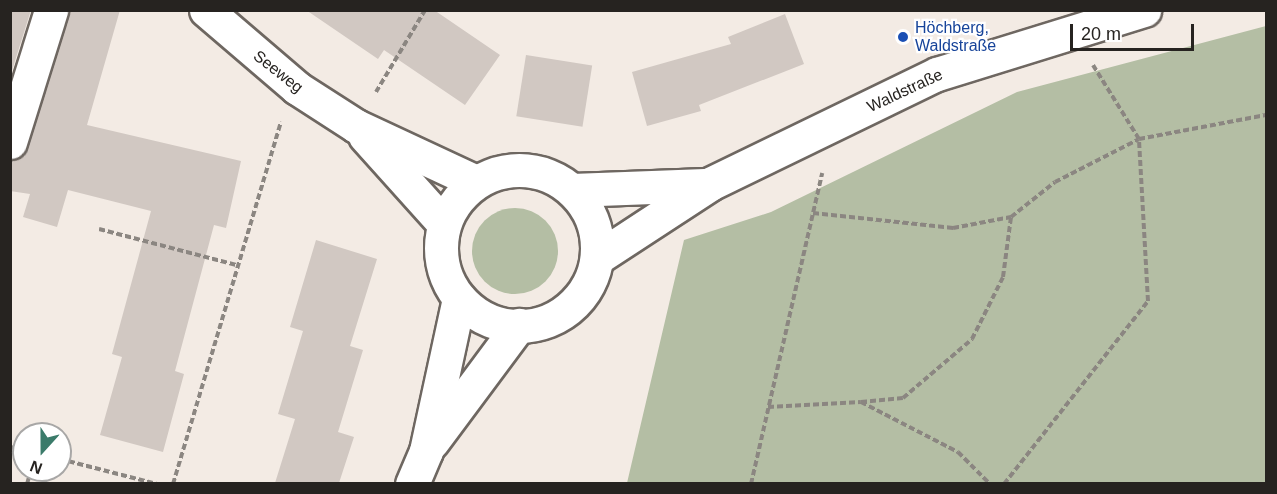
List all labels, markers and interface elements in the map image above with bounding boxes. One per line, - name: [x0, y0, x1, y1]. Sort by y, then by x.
- scale bar: [1073, 12, 1198, 50]
- place label: Höchberg, Waldstraße: [915, 18, 996, 56]
- text: 20 m: [1081, 24, 1121, 44]
- marker: Höchberg, Waldstraße: [896, 30, 910, 44]
- street label: Seeweg: [249, 47, 307, 97]
- street label: Waldstraße: [864, 65, 946, 117]
- north arrow: [12, 422, 72, 482]
- text: N: [28, 457, 45, 477]

